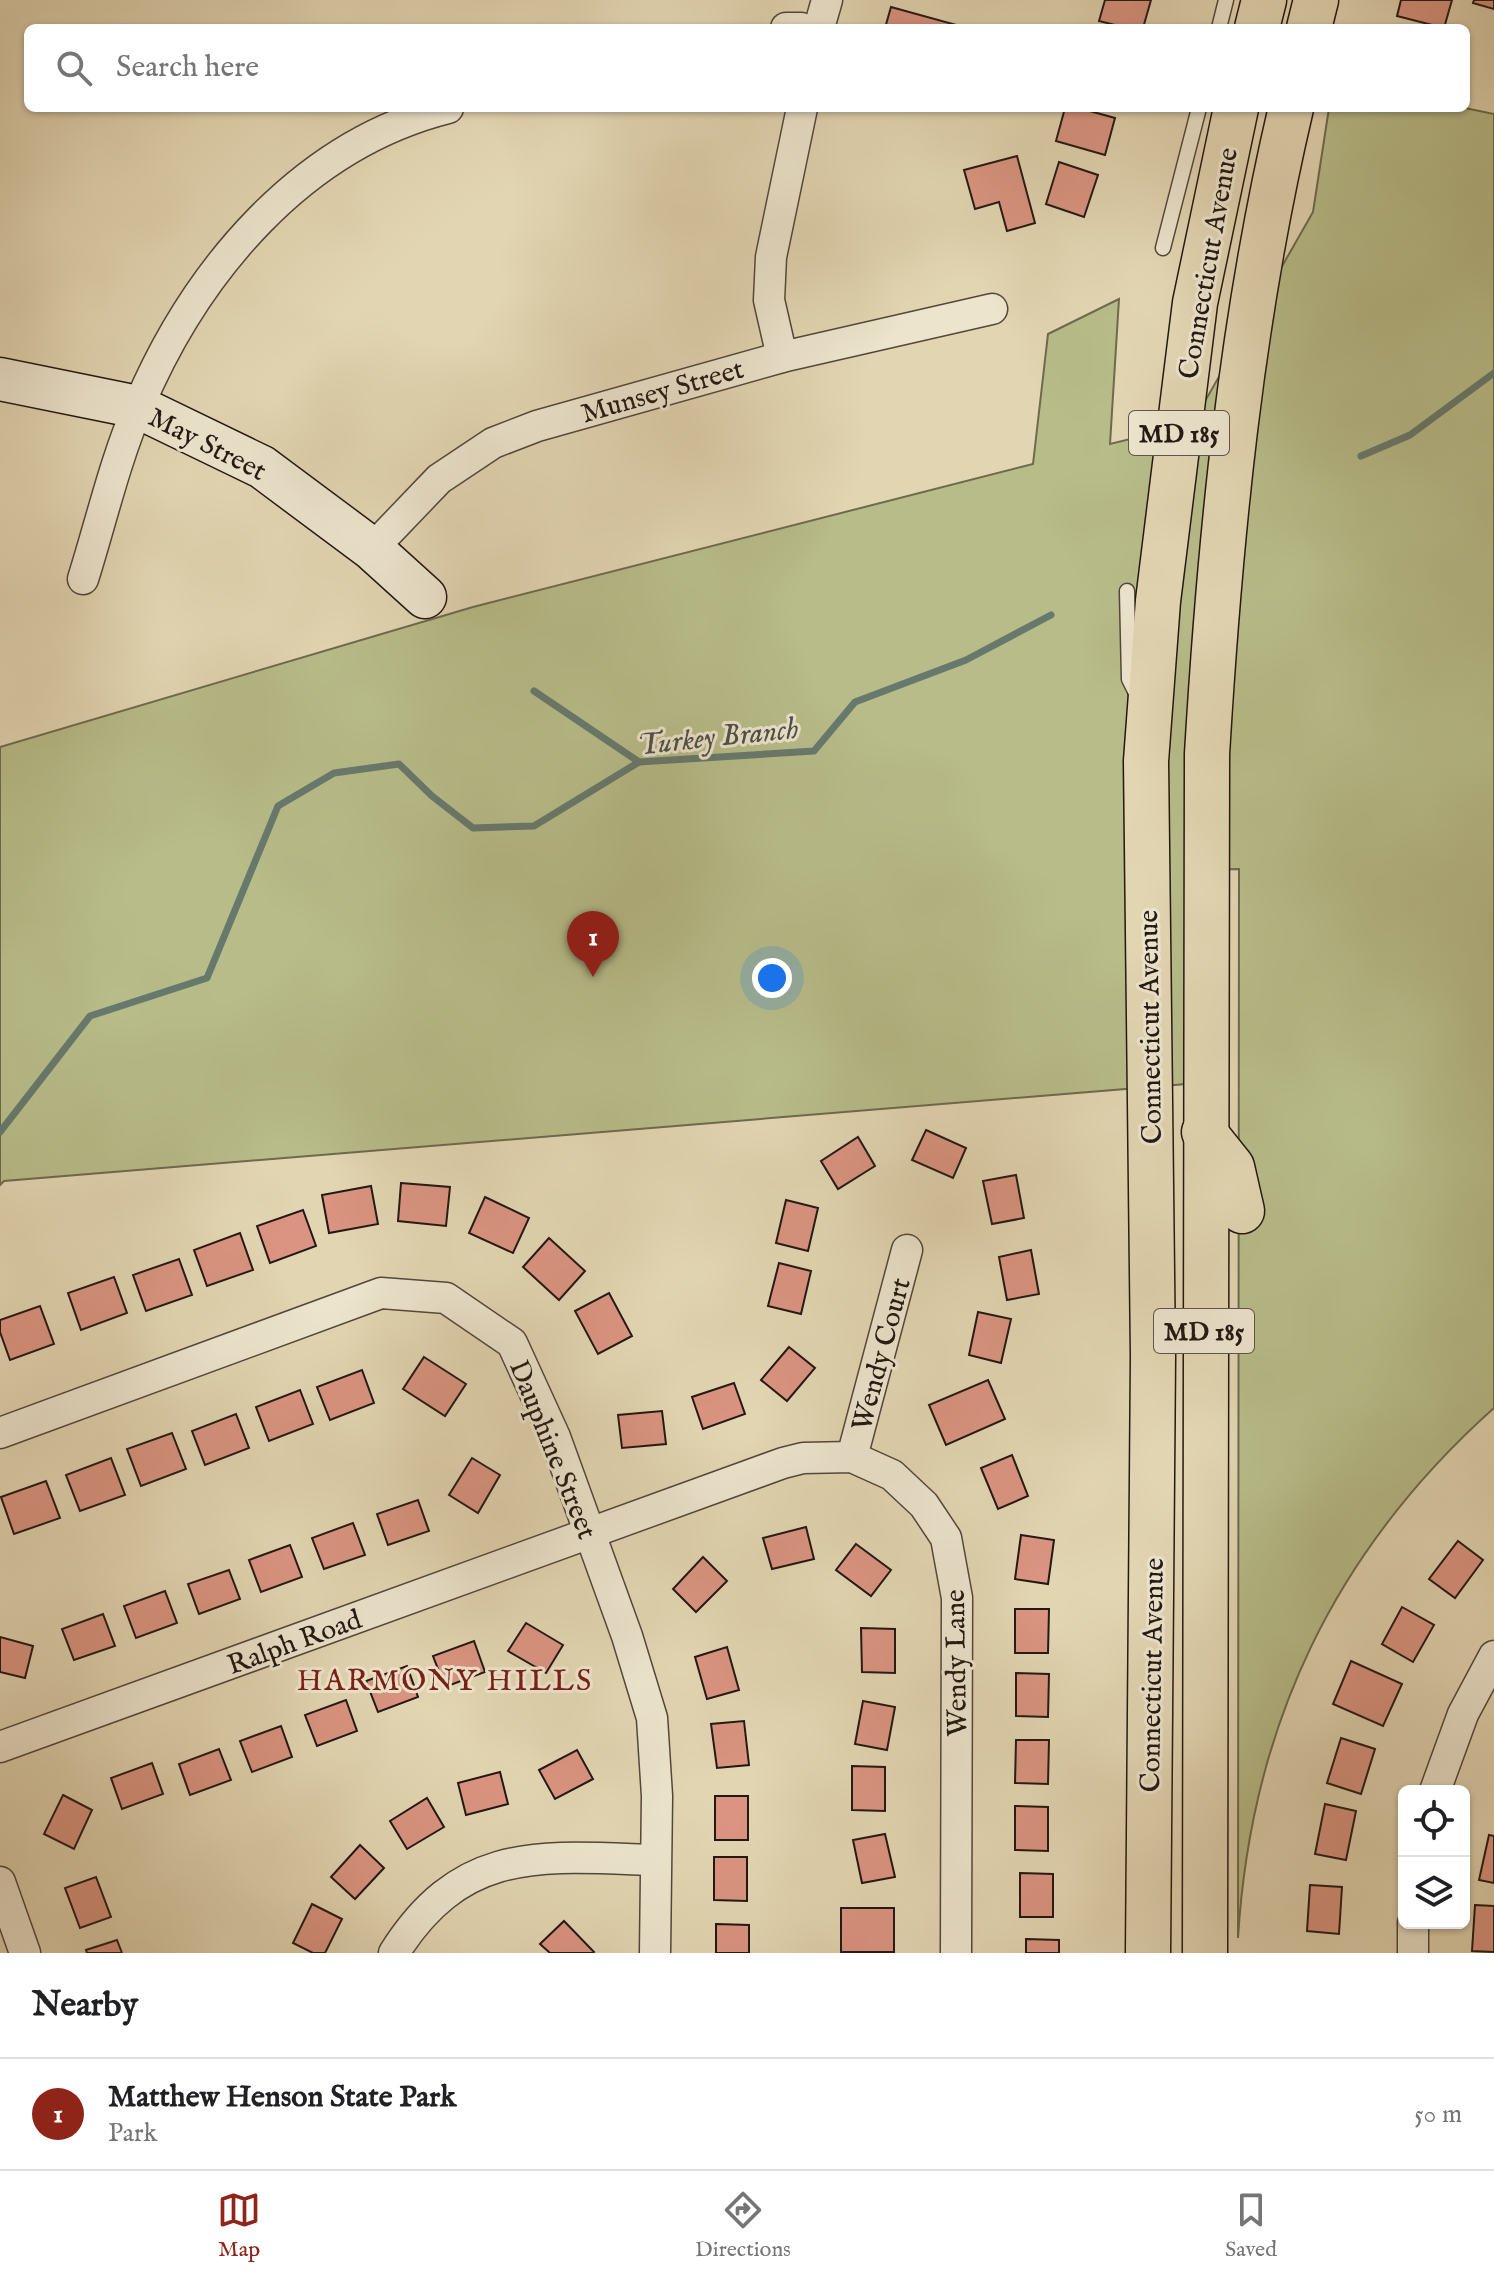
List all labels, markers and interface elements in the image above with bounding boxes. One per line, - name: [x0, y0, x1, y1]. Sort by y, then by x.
- search box: [24, 24, 1470, 112]
- icon: search: [52, 46, 96, 90]
- text: Search here: [116, 49, 259, 87]
- street label: Connecticut Avenue: [1172, 145, 1247, 382]
- street label: Munsey Street: [577, 352, 748, 432]
- street label: May Street: [142, 401, 272, 490]
- road number: MD 185: [1129, 411, 1229, 455]
- water label: Turkey Branch: [636, 711, 801, 765]
- street label: Connecticut Avenue: [1132, 909, 1171, 1145]
- pin: 1: [567, 911, 619, 977]
- your location: [752, 958, 792, 998]
- street label: Wendy Court: [845, 1274, 920, 1435]
- road number: MD 185: [1154, 1309, 1254, 1353]
- street label: Dauphine Street: [500, 1355, 604, 1545]
- street label: Connecticut Avenue: [1134, 1557, 1173, 1793]
- street label: Wendy Lane: [939, 1589, 976, 1737]
- street label: Ralph Road: [223, 1603, 367, 1684]
- district label: HARMONY HILLS: [297, 1663, 593, 1701]
- map controls: [1398, 1785, 1470, 1929]
- button: locate: [1398, 1785, 1470, 1857]
- button: layers: [1398, 1857, 1470, 1929]
- text: Nearby: [32, 1984, 138, 2027]
- text: Matthew Henson State Park: [108, 2079, 456, 2117]
- text: 1: [53, 2098, 63, 2131]
- text: 50 m: [1414, 2098, 1462, 2131]
- text: Park: [108, 2117, 157, 2150]
- tab: Map: [217, 2188, 261, 2264]
- tab: Directions: [695, 2188, 791, 2264]
- tab: Saved: [1225, 2188, 1277, 2264]

